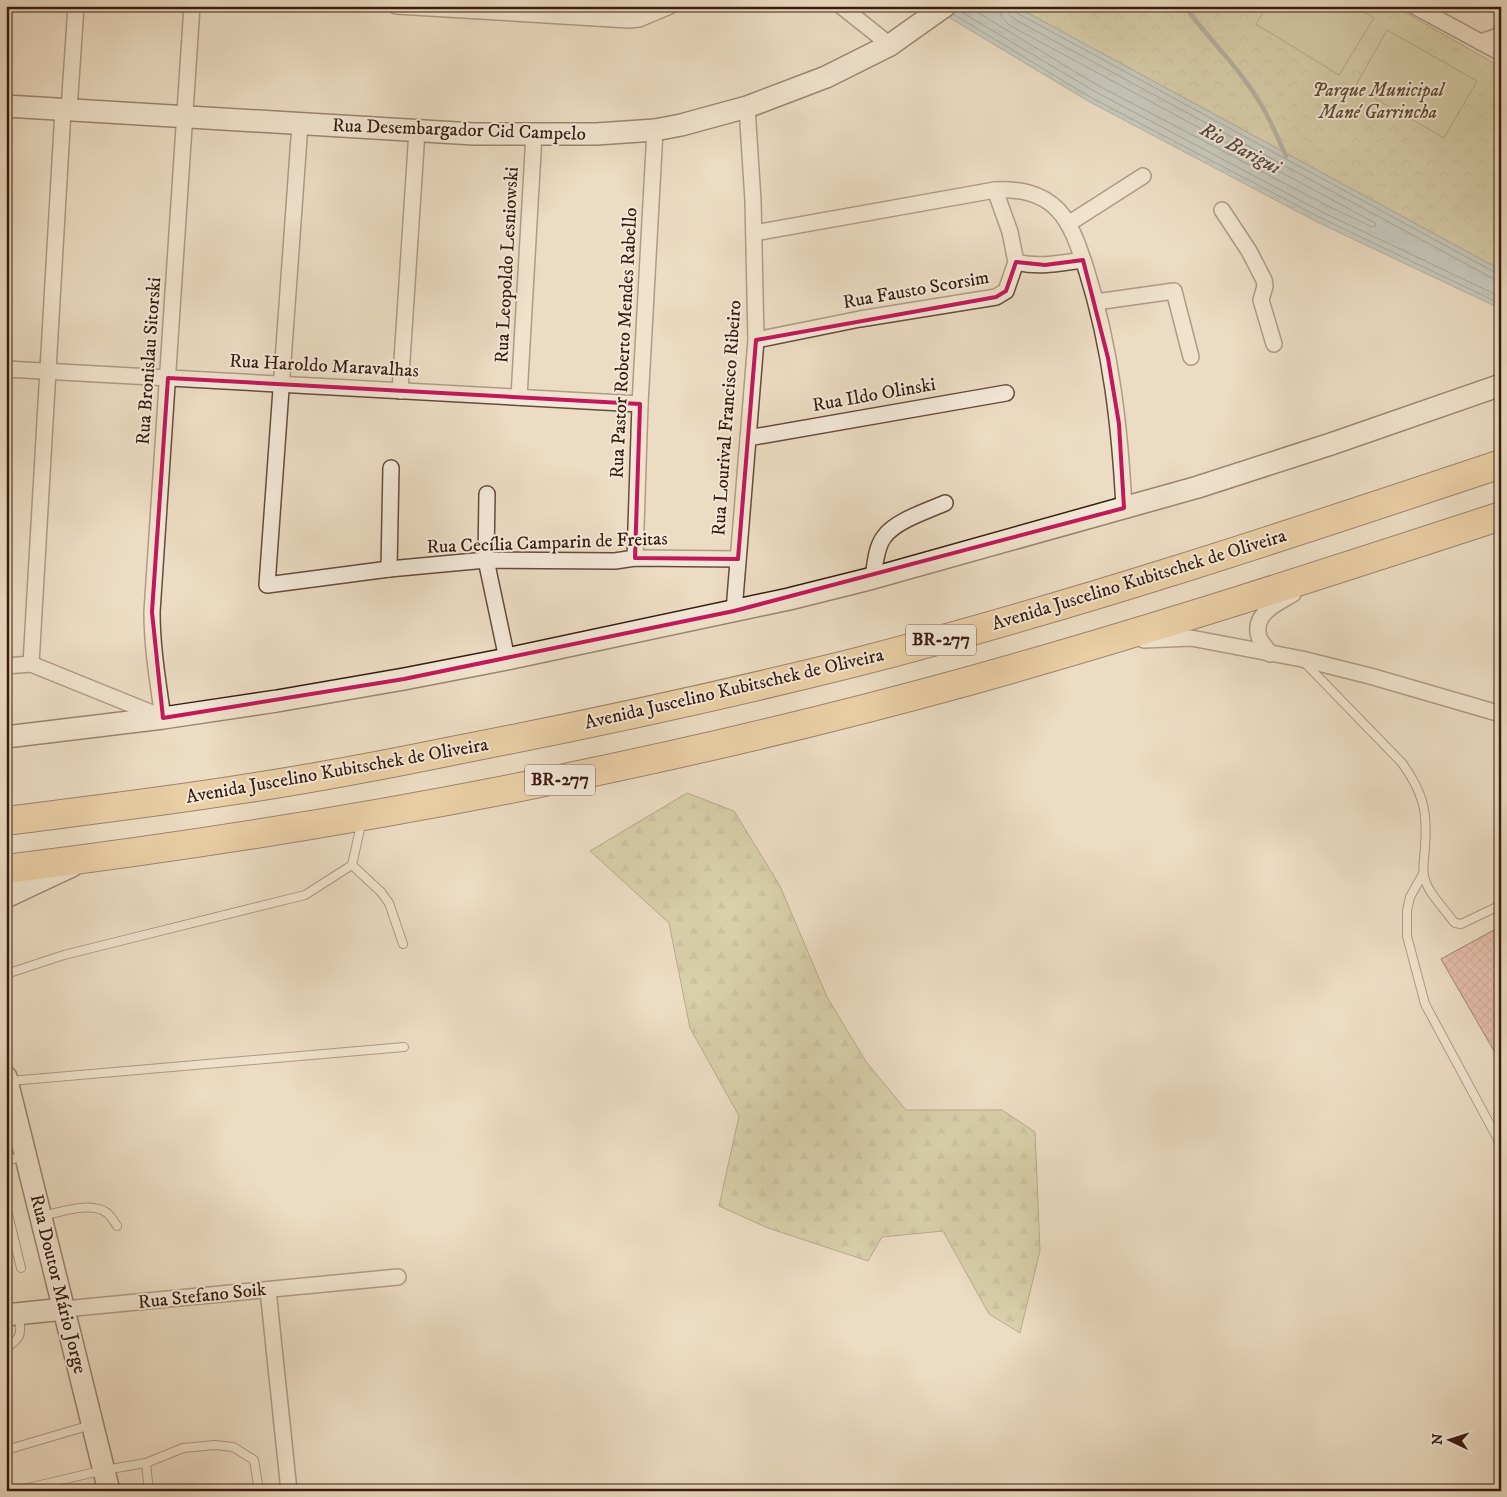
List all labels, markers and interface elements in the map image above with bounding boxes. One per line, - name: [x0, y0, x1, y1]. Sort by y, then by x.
- park label: Parque Municipal Mané Garrincha: [1312, 79, 1446, 124]
- street label: Rua Desembargador Cid Campelo: [332, 114, 586, 146]
- water label: Rio Barigui: [1195, 117, 1286, 181]
- street label: Rua Leopoldo Lesniowski: [490, 166, 524, 364]
- street label: Rua Pastor Roberto Mendes Rabello: [605, 207, 643, 479]
- street label: Rua Fausto Scorsim: [841, 266, 991, 314]
- street label: Rua Bronislau Sitorski: [132, 276, 166, 446]
- street label: Rua Lourival Francisco Ribeiro: [707, 299, 747, 537]
- street label: Rua Haroldo Maravalhas: [229, 350, 419, 382]
- street label: Rua Ildo Olinski: [811, 373, 938, 417]
- street label: Avenida Juscelino Kubitschek de Oliveira: [989, 524, 1289, 636]
- street label: Rua Cecília Camparin de Freitas: [426, 527, 668, 559]
- road number: BR-277: [906, 624, 976, 656]
- street label: Avenida Juscelino Kubitschek de Oliveira: [582, 643, 886, 735]
- street label: Avenida Juscelino Kubitschek de Oliveira: [184, 733, 490, 809]
- road number: BR-277: [525, 764, 595, 796]
- street label: Rua Doutor Mário Jorge: [25, 1192, 91, 1376]
- street label: Rua Stefano Soik: [137, 1278, 268, 1314]
- north arrow: [1424, 1414, 1474, 1464]
- text: N: [1429, 1432, 1447, 1446]

